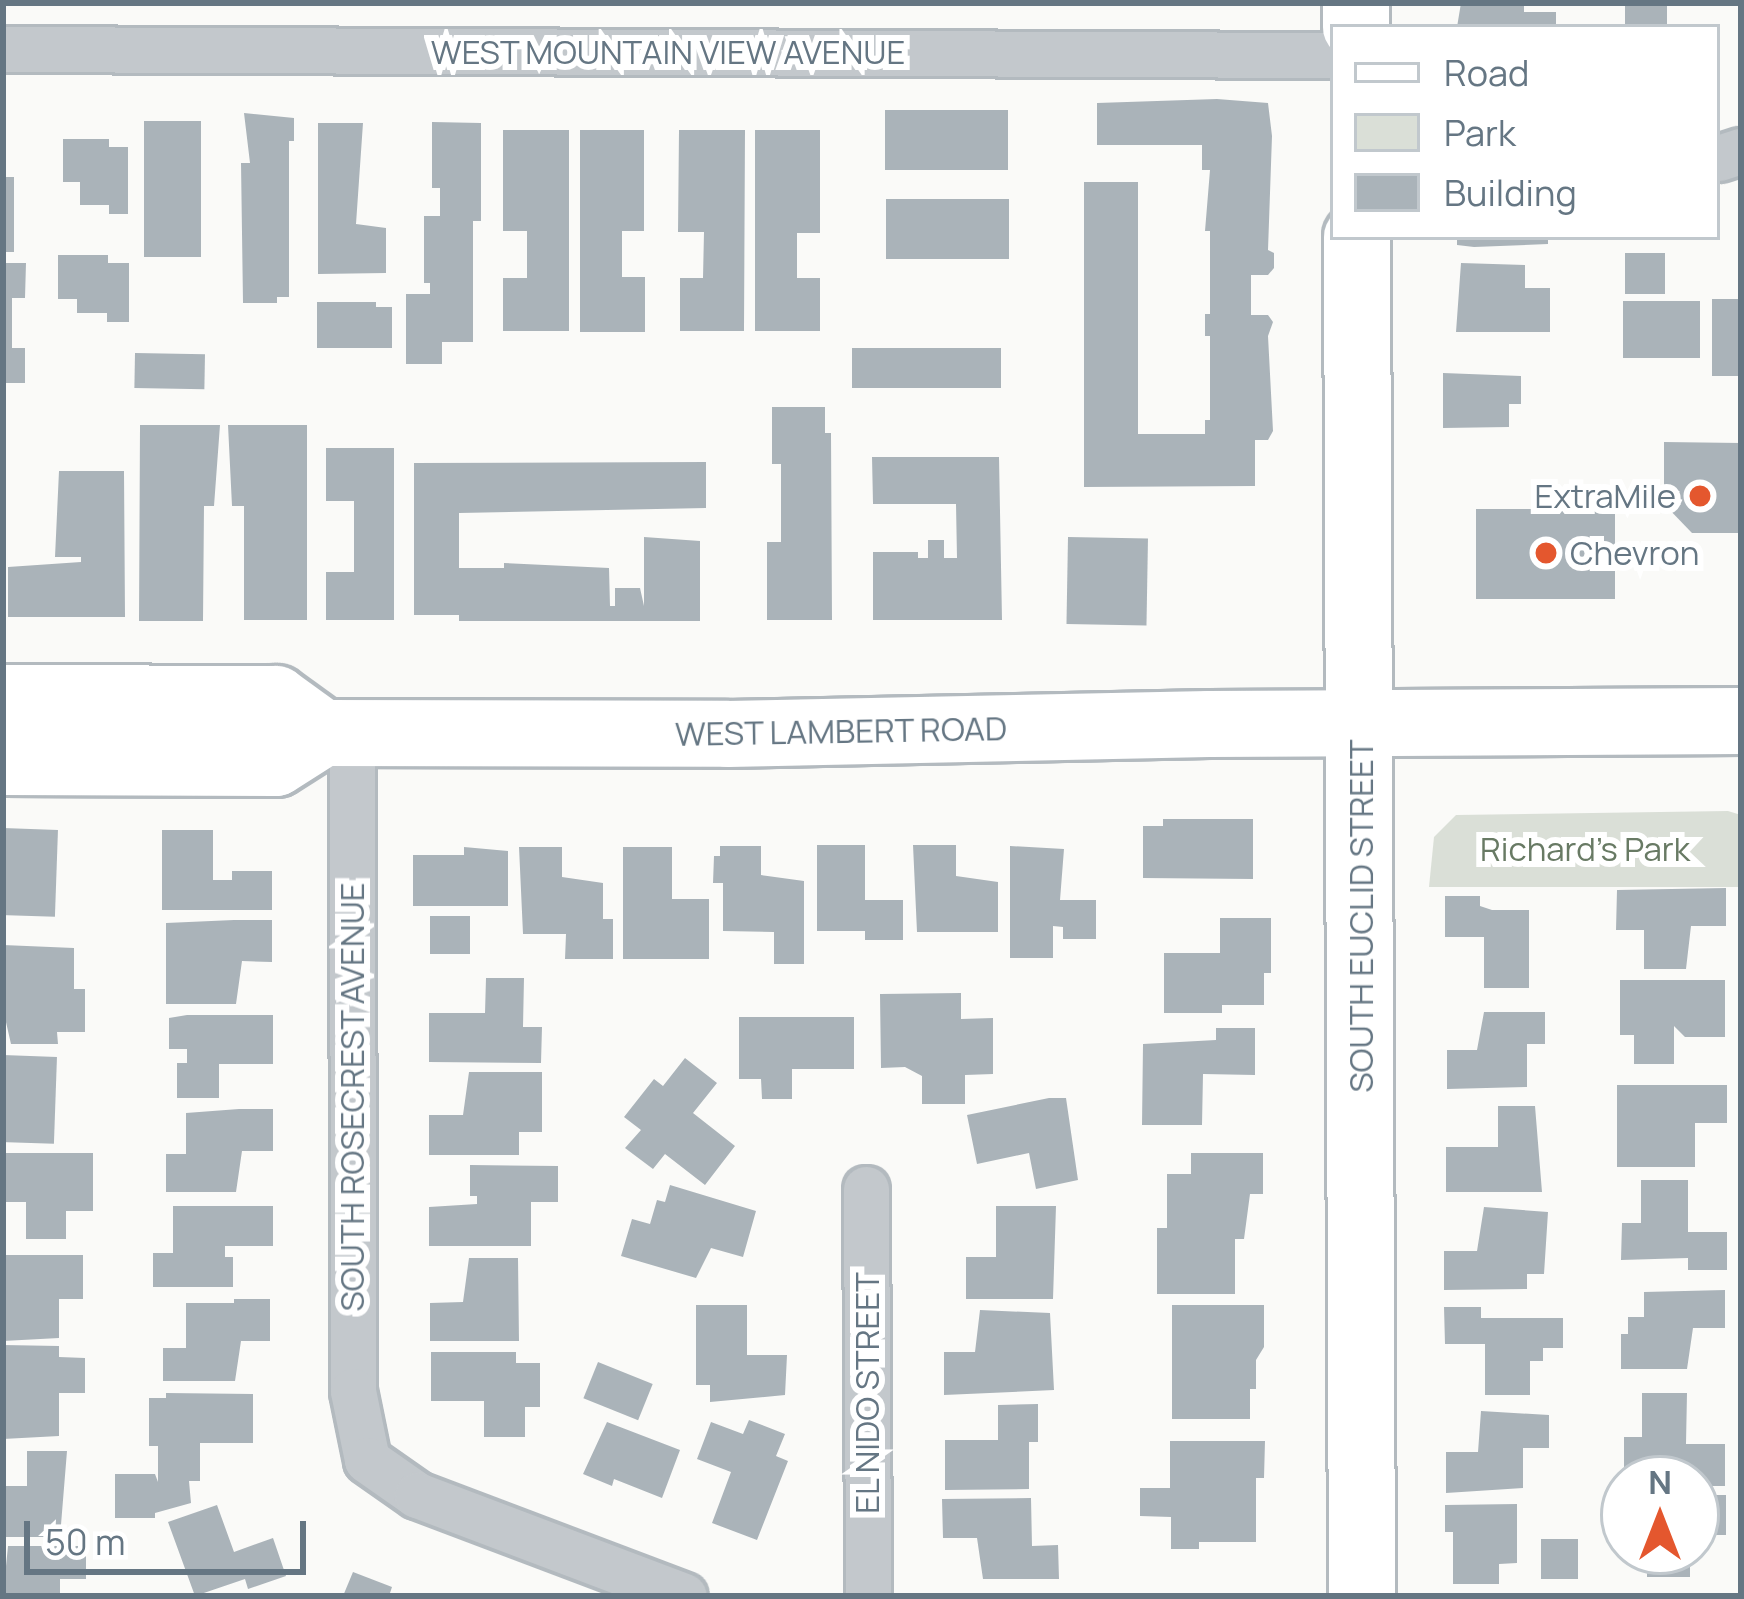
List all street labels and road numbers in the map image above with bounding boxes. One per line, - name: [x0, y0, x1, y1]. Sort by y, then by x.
- street label: WEST MOUNTAIN VIEW AVENUE: [430, 32, 906, 72]
- street label: WEST LAMBERT ROAD: [674, 708, 1008, 754]
- street label: SOUTH EUCLID STREET: [1341, 739, 1381, 1093]
- street label: SOUTH ROSECREST AVENUE: [332, 882, 372, 1312]
- street label: EL NIDO STREET: [847, 1271, 887, 1515]

